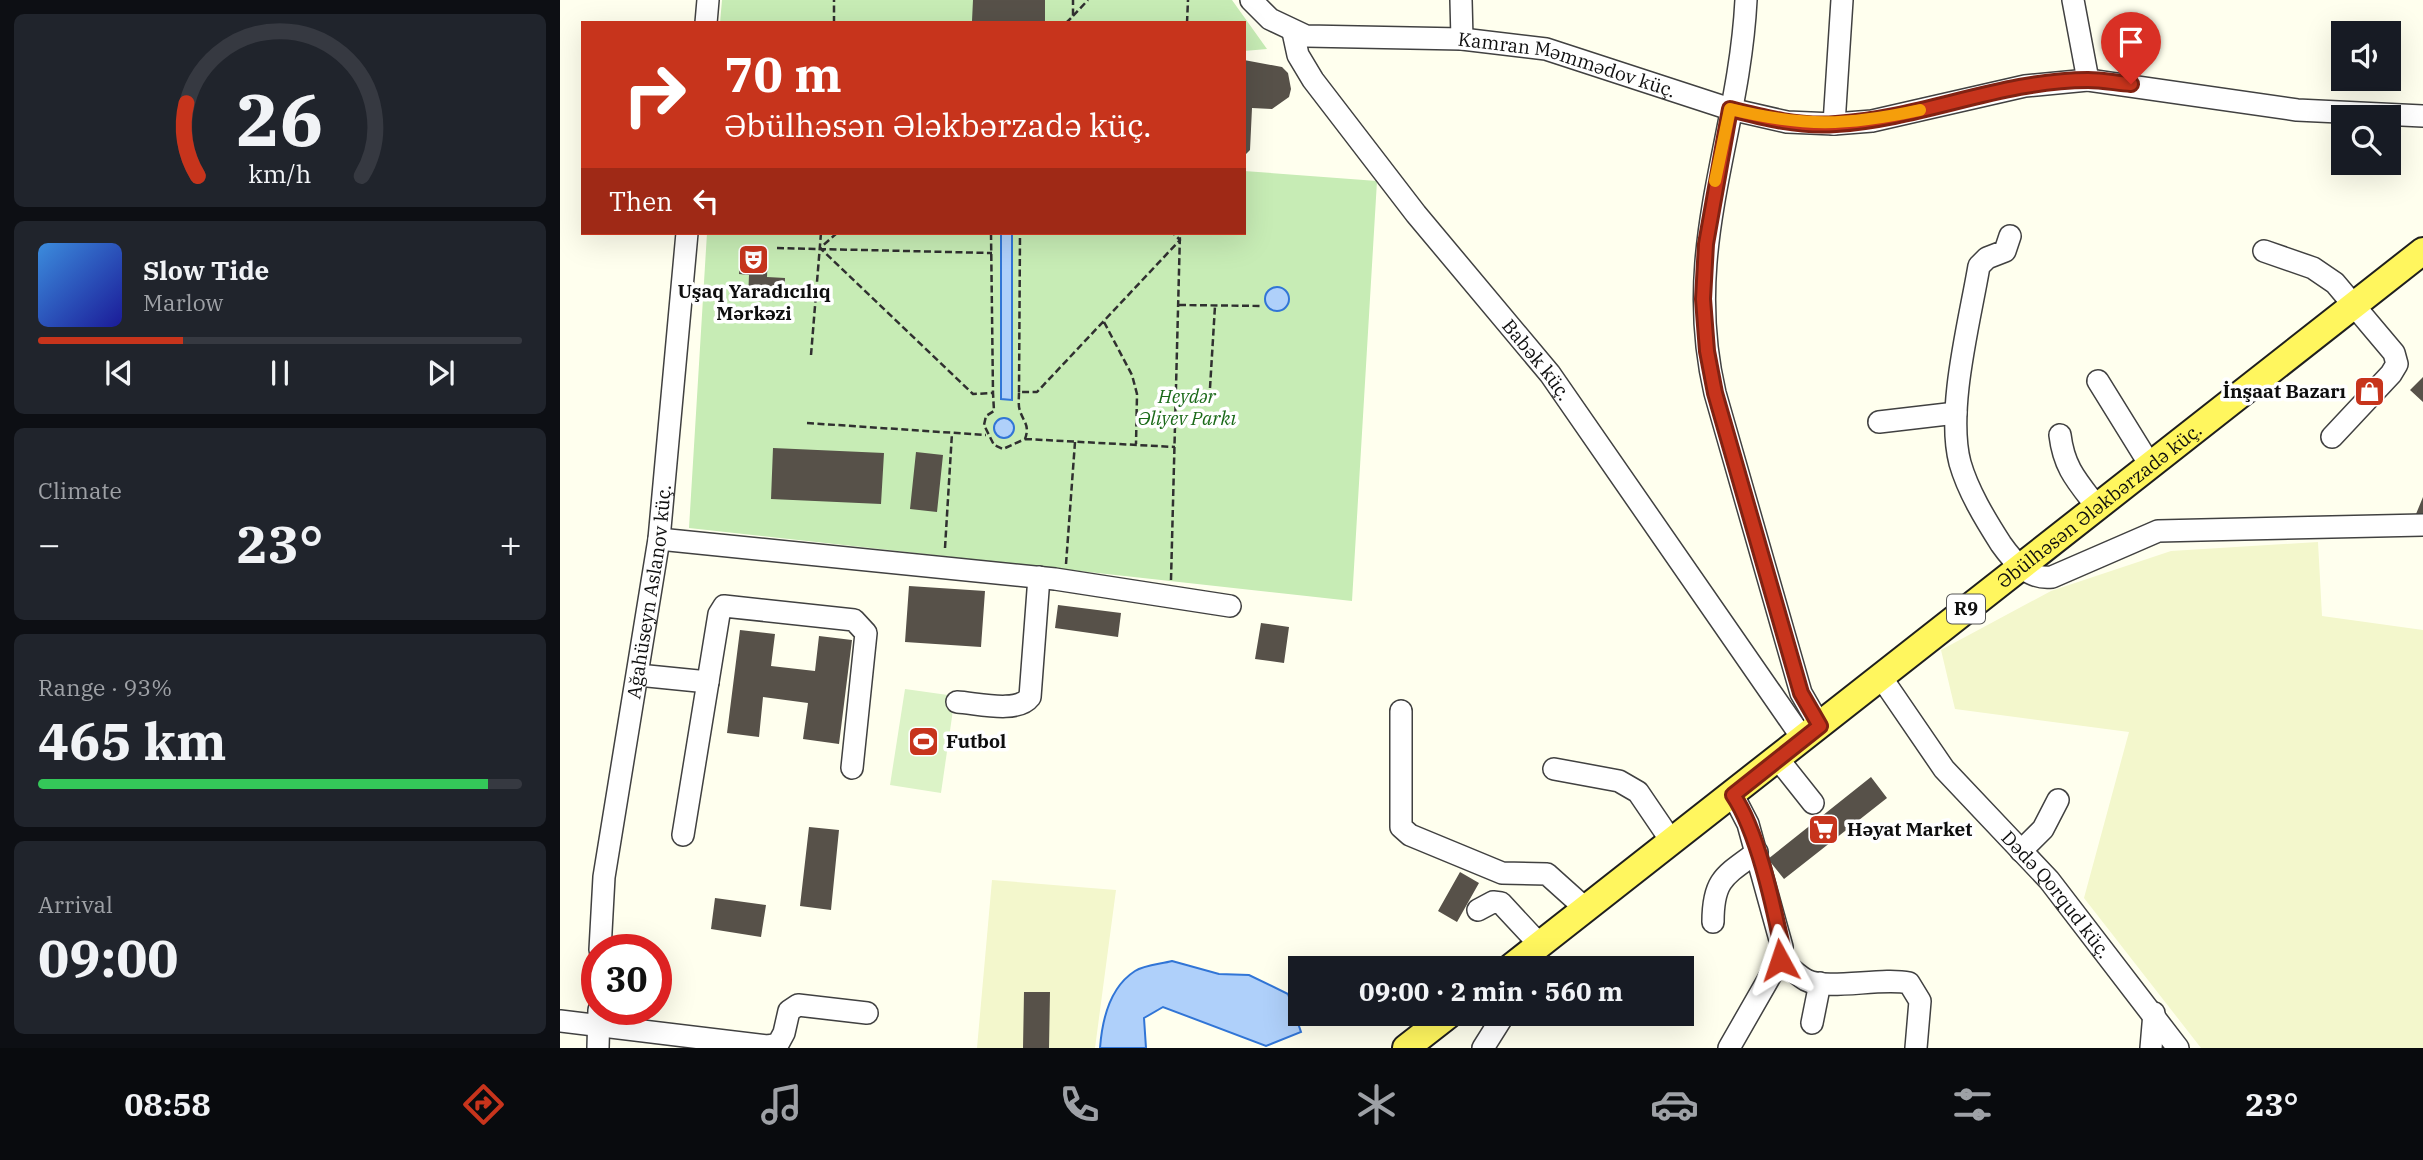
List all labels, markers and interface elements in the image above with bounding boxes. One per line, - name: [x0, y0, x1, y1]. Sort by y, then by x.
- pin: [2101, 12.0, 2161, 84]
- map controls: [2331, 21, 2401, 175]
- button: sound: [2331, 21, 2401, 91]
- icon: arrive: [2112, 23, 2150, 61]
- street label: Kamran Məmmədov küç.: [1457, 27, 1679, 103]
- text: 70 m: [724, 42, 842, 105]
- icon: right: [609, 49, 700, 140]
- text: 26: [236, 72, 324, 167]
- text: Əbülhəsən Ələkbərzadə küç.: [724, 104, 1152, 146]
- button: search: [2331, 105, 2401, 175]
- text: km/h: [248, 157, 312, 190]
- icon: left: [687, 182, 725, 220]
- text: Then: [609, 184, 673, 218]
- theatre icon: Uşaq Yaradıcılıq Mərkəzi: [737, 243, 771, 277]
- text: Slow Tide: [143, 253, 269, 287]
- place label: Uşaq Yaradıcılıq Mərkəzi: [677, 279, 831, 325]
- text: Marlow: [143, 287, 223, 317]
- street label: Babək küç.: [1497, 314, 1577, 405]
- icon: previous: [100, 354, 138, 392]
- icon: pause: [261, 354, 299, 392]
- icon: next: [422, 354, 460, 392]
- shop icon: İnşaat Bazarı: [2352, 374, 2386, 408]
- place label: İnşaat Bazarı: [2223, 379, 2346, 403]
- park label: Heydər Əliyev Parkı: [1138, 384, 1237, 430]
- street label: Əbülhəsən Ələkbərzadə küç.: [1992, 418, 2206, 593]
- text: Climate: [38, 475, 122, 505]
- street label: Ağahüseyn Aslanov küç.: [621, 484, 676, 701]
- text: 23°: [237, 510, 323, 577]
- text: −: [38, 519, 61, 568]
- text: +: [499, 519, 522, 568]
- road number: R9: [1947, 594, 1985, 624]
- text: Range · 93%: [38, 672, 172, 702]
- text: 465 km: [38, 707, 227, 774]
- sports icon: Futbol: [906, 724, 940, 758]
- place label: Futbol: [946, 729, 1006, 753]
- supermarket icon: Həyat Market: [1807, 812, 1841, 846]
- place label: Həyat Market: [1847, 817, 1972, 841]
- street label: Dədə Qorqud küç.: [1996, 825, 2117, 963]
- text: Arrival: [38, 889, 113, 919]
- position arrow: [1743, 923, 1817, 997]
- text: 09:00: [38, 924, 179, 991]
- speed limit sign: 30: [581, 934, 672, 1025]
- text: 09:00 · 2 min · 560 m: [1359, 974, 1623, 1008]
- icon: directions: [459, 1080, 508, 1129]
- icon: music: [757, 1080, 806, 1129]
- icon: phone: [1055, 1080, 1104, 1129]
- icon: climate: [1352, 1080, 1401, 1129]
- icon: car: [1650, 1080, 1699, 1129]
- icon: filters: [1948, 1080, 1997, 1129]
- text: 08:58: [124, 1083, 211, 1125]
- text: 23°: [2245, 1083, 2299, 1125]

